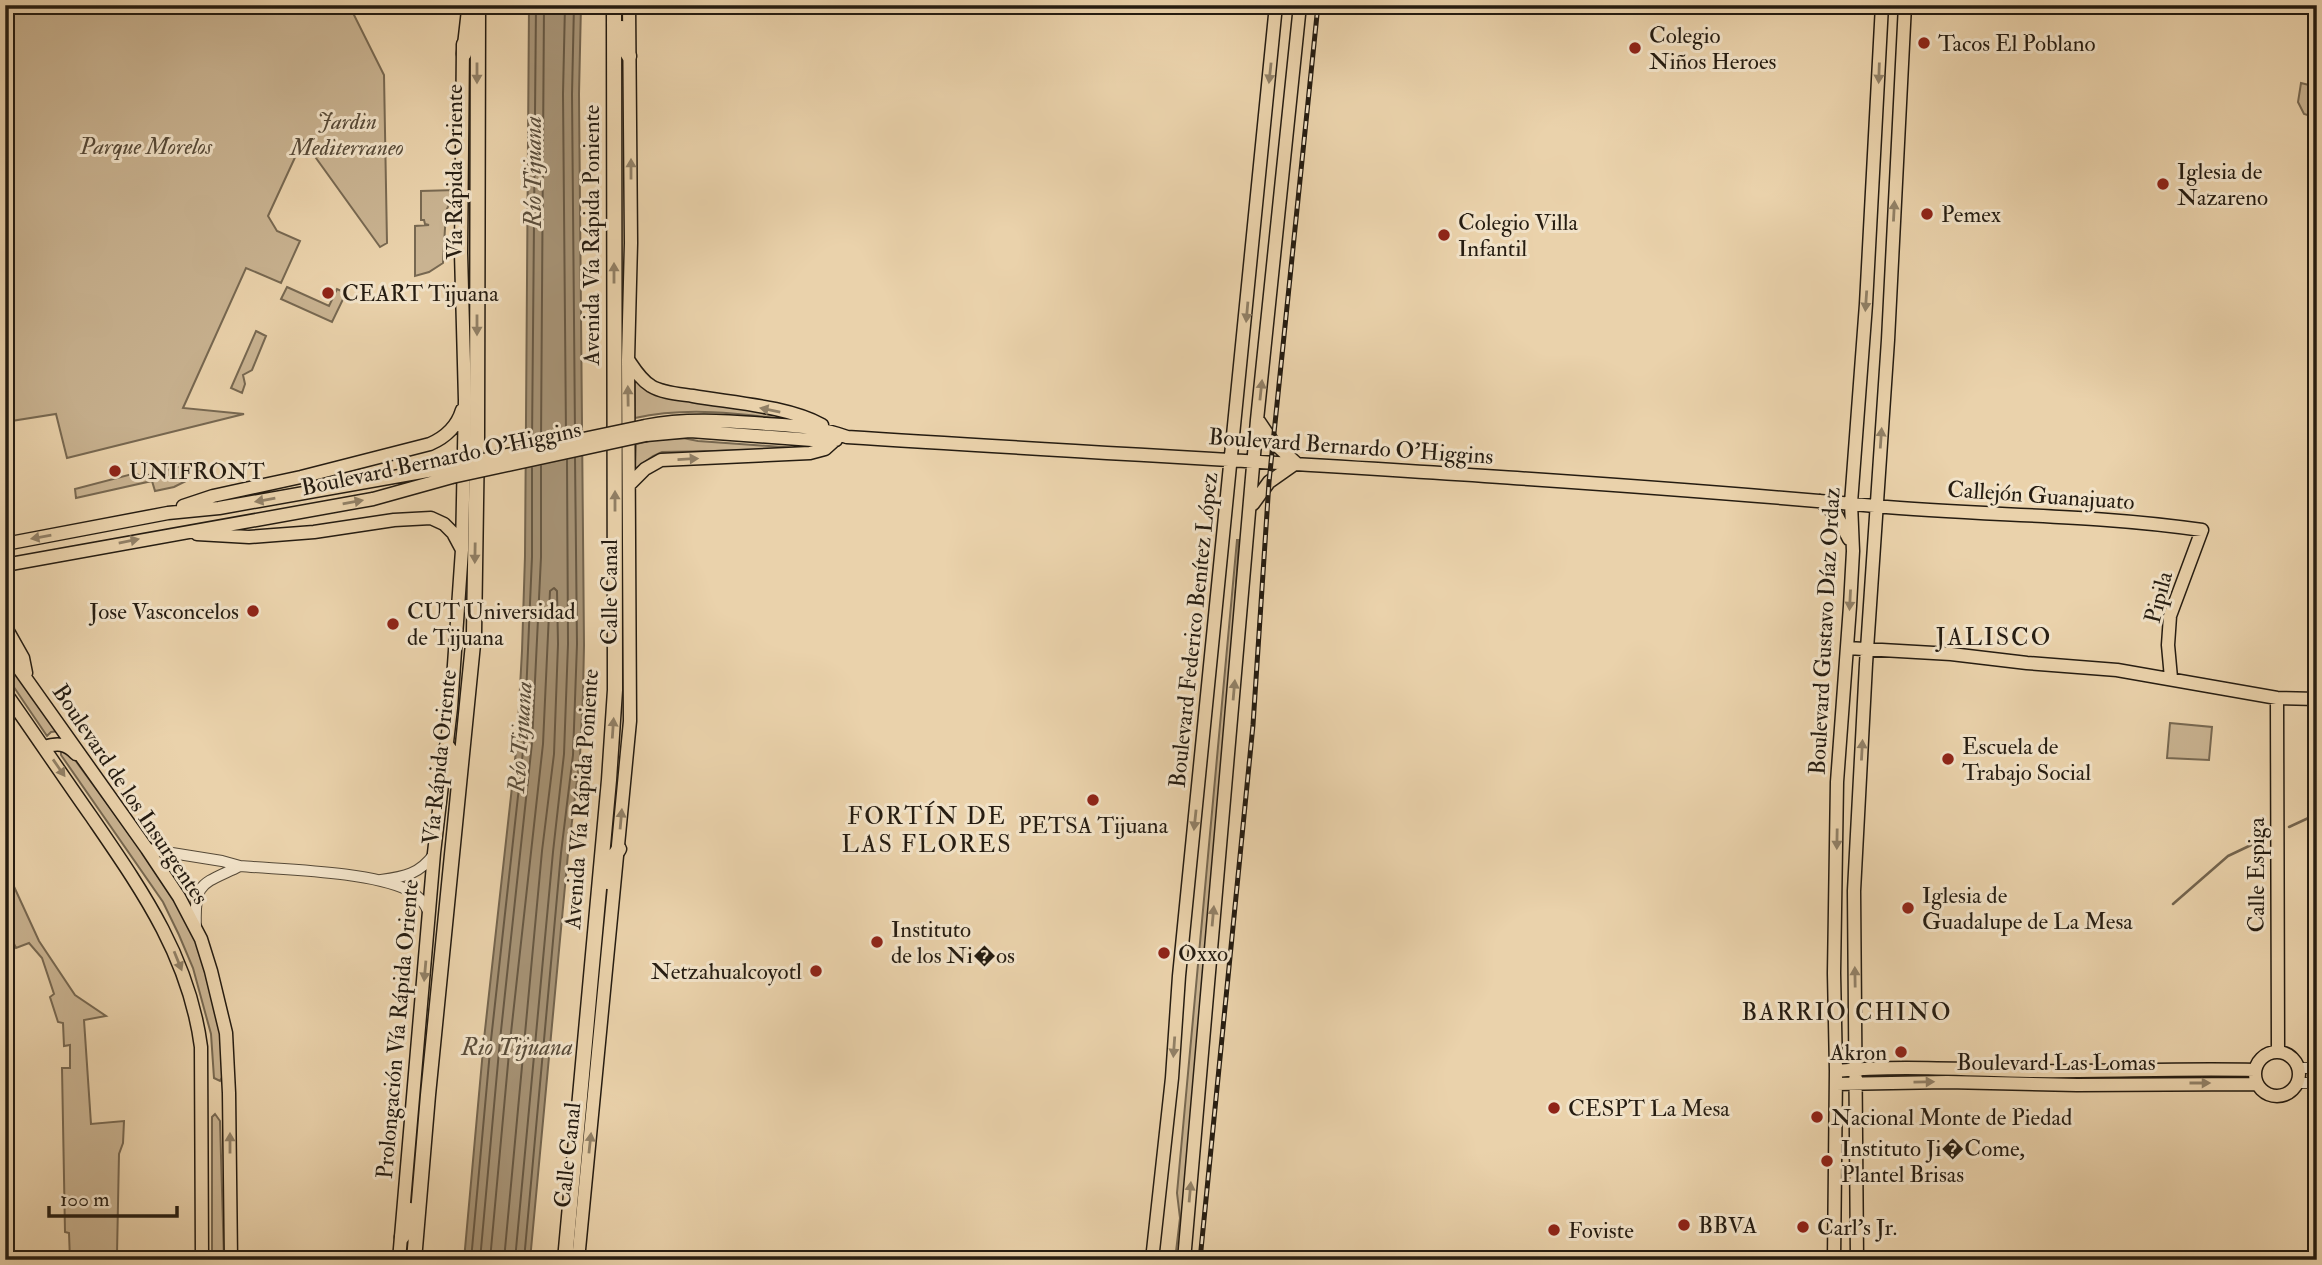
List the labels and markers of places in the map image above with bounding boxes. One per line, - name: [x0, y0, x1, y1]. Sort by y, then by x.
- place label: Colegio Niños Heroes: [1649, 21, 1777, 76]
- place label: Tacos El Poblano: [1938, 29, 2096, 58]
- marker: Tacos El Poblano: [1916, 35, 1932, 51]
- marker: Colegio Niños Heroes: [1627, 40, 1643, 56]
- place label: Iglesia de Nazareno: [2177, 157, 2268, 212]
- marker: Iglesia de Nazareno: [2155, 176, 2171, 192]
- place label: Pemex: [1941, 200, 2001, 229]
- marker: Pemex: [1919, 206, 1935, 222]
- place label: Colegio Villa Infantil: [1458, 208, 1579, 263]
- marker: Colegio Villa Infantil: [1436, 227, 1452, 243]
- place label: CEART Tijuana: [342, 279, 499, 308]
- marker: CEART Tijuana: [320, 285, 336, 301]
- place label: UNIFRONT: [129, 457, 265, 486]
- marker: UNIFRONT: [107, 463, 123, 479]
- place label: Jose Vasconcelos: [88, 597, 239, 626]
- place label: CUT Universidad de Tijuana: [407, 597, 576, 652]
- marker: Jose Vasconcelos: [245, 603, 261, 619]
- marker: CUT Universidad de Tijuana: [385, 616, 401, 632]
- place label: Escuela de Trabajo Social: [1962, 732, 2091, 787]
- marker: Escuela de Trabajo Social: [1940, 751, 1956, 767]
- marker: PETSA Tijuana: [1085, 792, 1101, 808]
- place label: PETSA Tijuana: [1018, 811, 1169, 840]
- place label: Iglesia de Guadalupe de La Mesa: [1922, 881, 2133, 937]
- marker: Iglesia de Guadalupe de La Mesa: [1900, 900, 1916, 916]
- place label: Instituto de los Ni�os: [891, 915, 1015, 970]
- marker: Instituto de los Ni�os: [869, 934, 885, 950]
- place label: Oxxo: [1178, 939, 1228, 968]
- marker: Oxxo: [1156, 945, 1172, 961]
- place label: Netzahualcoyotl: [651, 957, 802, 986]
- marker: Netzahualcoyotl: [808, 963, 824, 979]
- place label: Akron: [1829, 1038, 1887, 1067]
- marker: Akron: [1893, 1044, 1909, 1060]
- place label: CESPT La Mesa: [1568, 1094, 1730, 1123]
- marker: CESPT La Mesa: [1546, 1100, 1562, 1116]
- place label: Nacional Monte de Piedad: [1831, 1103, 2072, 1132]
- marker: Nacional Monte de Piedad: [1809, 1109, 1825, 1125]
- place label: Instituto Ji�Come, Plantel Brisas: [1841, 1134, 2025, 1189]
- marker: Instituto Ji�Come, Plantel Brisas: [1819, 1153, 1835, 1169]
- place label: BBVA: [1698, 1211, 1758, 1240]
- place label: Carl's Jr.: [1817, 1213, 1897, 1242]
- place label: Foviste: [1568, 1216, 1634, 1245]
- marker: BBVA: [1676, 1217, 1692, 1233]
- marker: Carl's Jr.: [1795, 1219, 1811, 1235]
- marker: Foviste: [1546, 1222, 1562, 1238]

